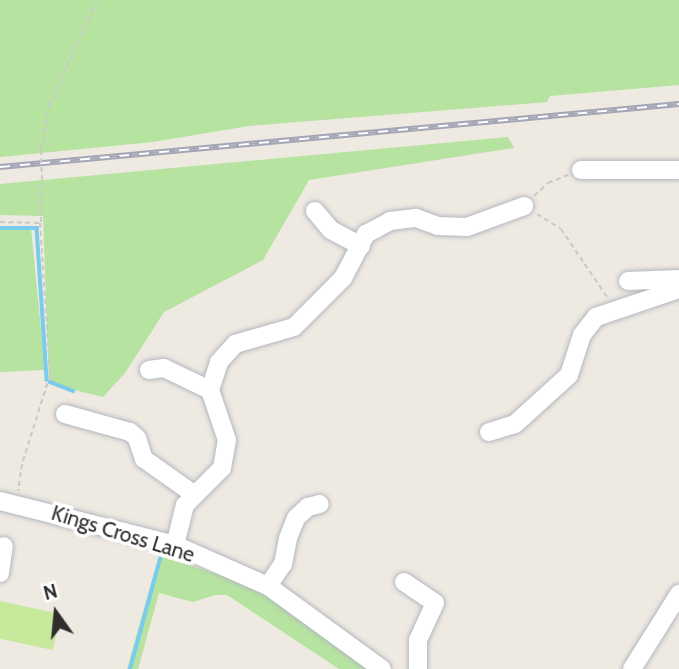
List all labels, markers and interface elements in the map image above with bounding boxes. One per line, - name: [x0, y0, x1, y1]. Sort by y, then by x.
- street label: Kings Cross Lane: [48, 500, 198, 568]
- north arrow: [21, 578, 91, 648]
- text: N: [41, 579, 60, 605]

